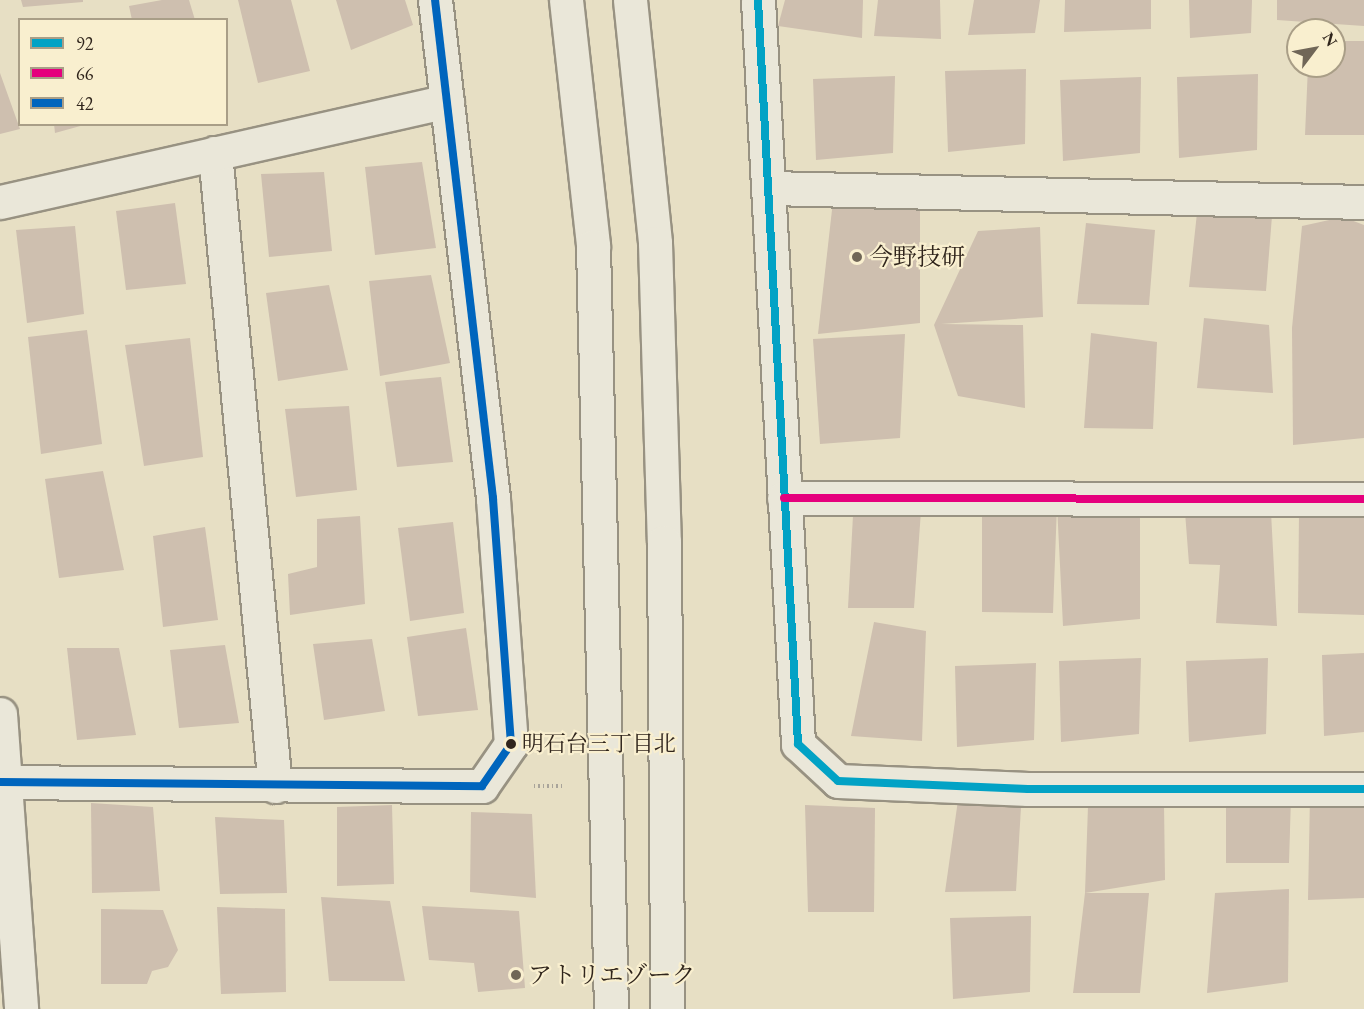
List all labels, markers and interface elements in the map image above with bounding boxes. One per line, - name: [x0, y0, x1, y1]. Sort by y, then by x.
- legend: [18, 18, 228, 126]
- north arrow: [1286, 18, 1346, 78]
- text: N: [1318, 28, 1342, 50]
- text: 92: [76, 32, 93, 55]
- text: 66: [76, 62, 93, 85]
- text: 42: [76, 92, 93, 115]
- place label: 今野技研: [869, 243, 965, 271]
- marker: 今野技研: [850, 250, 864, 264]
- place label: 明石台三丁目北: [522, 731, 676, 757]
- marker: 明石台三丁目北: [505, 738, 517, 750]
- place label: アトリエゾーク: [528, 961, 696, 989]
- marker: アトリエゾーク: [509, 968, 523, 982]

